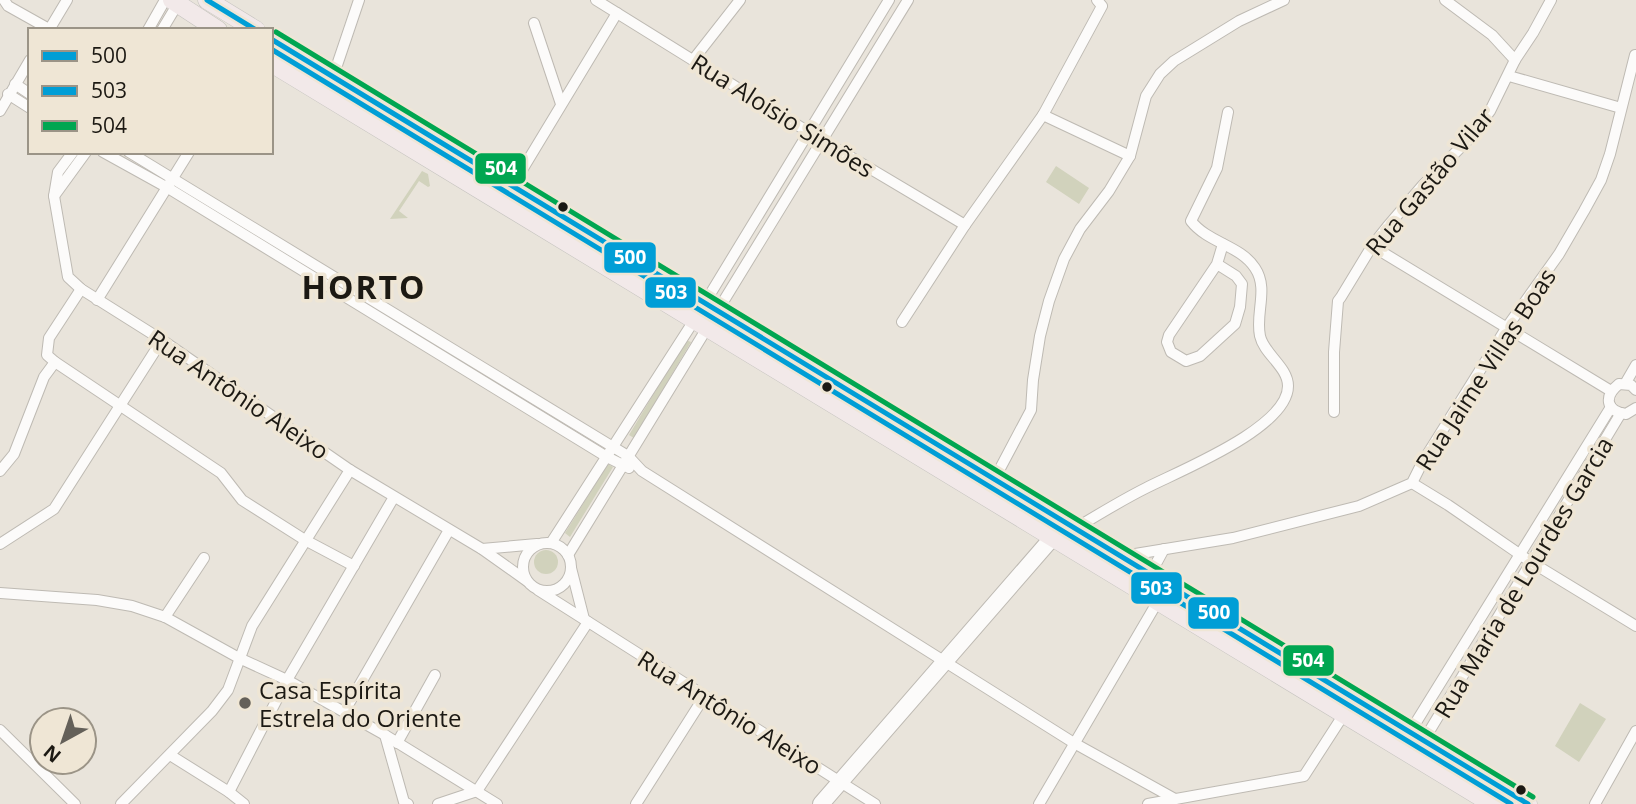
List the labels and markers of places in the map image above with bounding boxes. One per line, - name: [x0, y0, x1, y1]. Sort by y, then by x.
- unlabelled marker: [556, 200, 570, 214]
- unlabelled marker: [820, 380, 834, 394]
- place label: Casa Espírita Estrela do Oriente: [259, 673, 461, 734]
- marker: Casa Espírita Estrela do Oriente: [237, 695, 253, 711]
- unlabelled marker: [1514, 783, 1528, 797]

